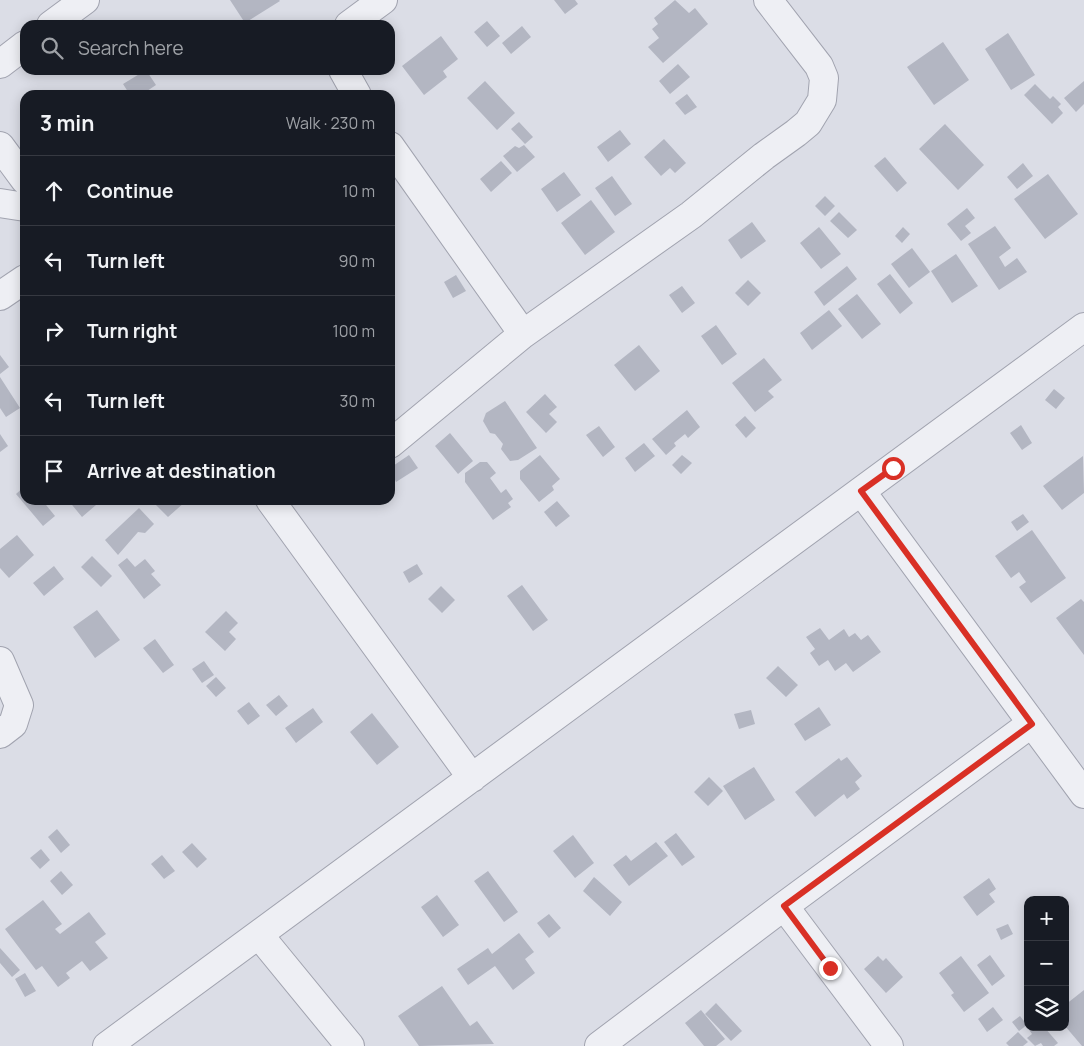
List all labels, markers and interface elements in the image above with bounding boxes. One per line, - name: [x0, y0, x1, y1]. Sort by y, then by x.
- search box: [20, 20, 395, 75]
- icon: search: [38, 34, 66, 62]
- text: Search here: [78, 35, 184, 61]
- text: 3 min: [40, 109, 94, 137]
- text: Walk · 230 m: [286, 112, 375, 134]
- icon: ahead: [40, 177, 68, 205]
- text: Continue: [87, 178, 173, 204]
- text: 10 m: [342, 180, 375, 202]
- icon: left: [40, 247, 68, 275]
- text: Turn left: [87, 248, 165, 274]
- text: 90 m: [339, 250, 375, 272]
- icon: right: [40, 317, 68, 345]
- text: Turn right: [87, 318, 177, 344]
- text: 100 m: [332, 320, 375, 342]
- icon: left: [40, 387, 68, 415]
- text: Turn left: [87, 388, 165, 414]
- text: 30 m: [340, 390, 375, 412]
- icon: arrive: [40, 457, 68, 485]
- route start: [882, 457, 905, 480]
- text: Arrive at destination: [87, 458, 276, 484]
- map controls: [1024, 896, 1069, 1031]
- button: +: [1024, 896, 1069, 941]
- button: −: [1024, 941, 1069, 986]
- route end: [819, 957, 842, 980]
- button: layers: [1024, 986, 1069, 1031]

